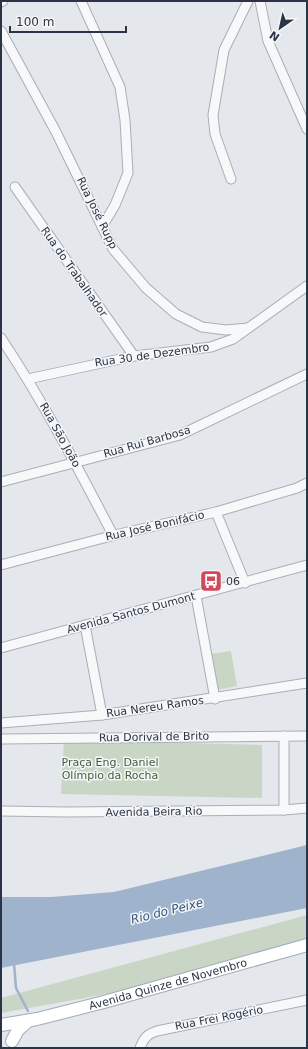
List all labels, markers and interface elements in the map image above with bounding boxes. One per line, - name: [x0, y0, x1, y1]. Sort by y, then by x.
- scale bar: [10, 8, 126, 34]
- north arrow: [260, 8, 300, 48]
- text: 100 m: [16, 15, 54, 29]
- text: N: [267, 28, 282, 44]
- street label: Rua José Rupp: [74, 175, 120, 251]
- street label: Rua do Trabalhador: [38, 225, 110, 320]
- street label: Rua 30 de Dezembro: [94, 340, 210, 369]
- street label: Rua São João: [37, 400, 83, 470]
- street label: Rua Rui Barbosa: [102, 423, 192, 461]
- street label: Rua José Bonifácio: [104, 508, 206, 544]
- bus stop icon: 06: [198, 568, 224, 594]
- place label: 06: [226, 575, 240, 588]
- street label: Avenida Santos Dumont: [65, 589, 197, 636]
- street label: Rua Nereu Ramos: [105, 694, 205, 720]
- street label: Rua Dorival de Brito: [99, 730, 210, 744]
- park label: Praça Eng. Daniel Olímpio da Rocha: [62, 756, 158, 782]
- street label: Avenida Beira Rio: [105, 805, 203, 819]
- water label: Rio do Peixe: [129, 895, 205, 927]
- street label: Avenida Quinze de Novembro: [88, 956, 249, 1012]
- street label: Rua Frei Rogério: [174, 1003, 264, 1033]

